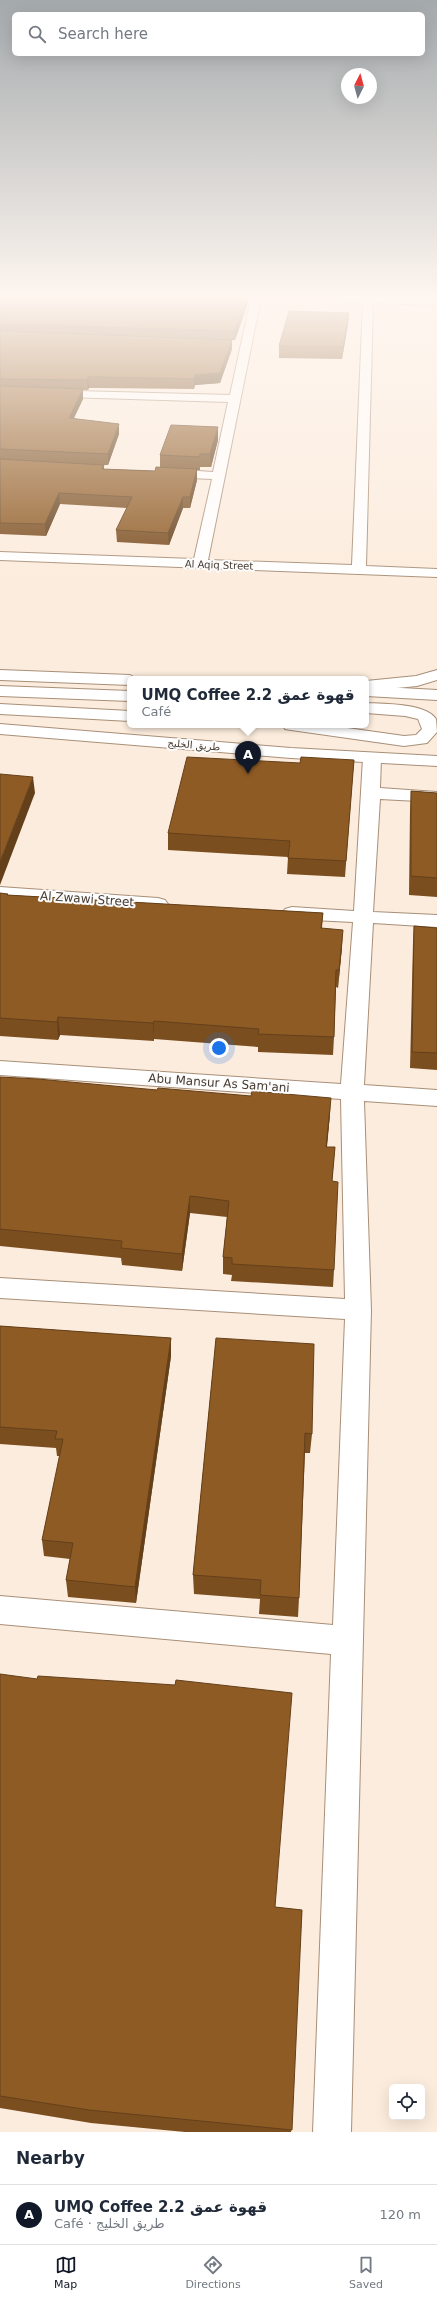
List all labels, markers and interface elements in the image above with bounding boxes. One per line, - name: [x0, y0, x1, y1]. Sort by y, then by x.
- search box: [12, 12, 425, 56]
- icon: search: [26, 23, 48, 45]
- text: Search here: [58, 25, 148, 43]
- north arrow: [341, 68, 377, 104]
- street label: Al Aqiq Street: [185, 558, 253, 572]
- popup: [127, 676, 369, 728]
- text: UMQ Coffee 2.2 قهوة عمق: [142, 686, 354, 704]
- text: Café: [142, 704, 171, 719]
- street label: طريق الخليج: [167, 737, 221, 754]
- pin: A: [235, 741, 261, 774]
- street label: Al Zwawi Street: [40, 889, 135, 909]
- your location: [209, 1038, 229, 1058]
- street label: Abu Mansur As Sam'ani: [148, 1071, 290, 1095]
- map controls: [389, 2084, 425, 2120]
- button: locate: [389, 2084, 425, 2120]
- text: Nearby: [16, 2148, 85, 2168]
- text: UMQ Coffee 2.2 قهوة عمق: [54, 2198, 267, 2216]
- text: A: [24, 2207, 34, 2222]
- text: 120 m: [379, 2207, 421, 2222]
- text: Café · طريق الخليج: [54, 2216, 165, 2231]
- tab: Map: [54, 2254, 77, 2291]
- tab: Directions: [185, 2254, 241, 2291]
- tab: Saved: [349, 2254, 383, 2291]

